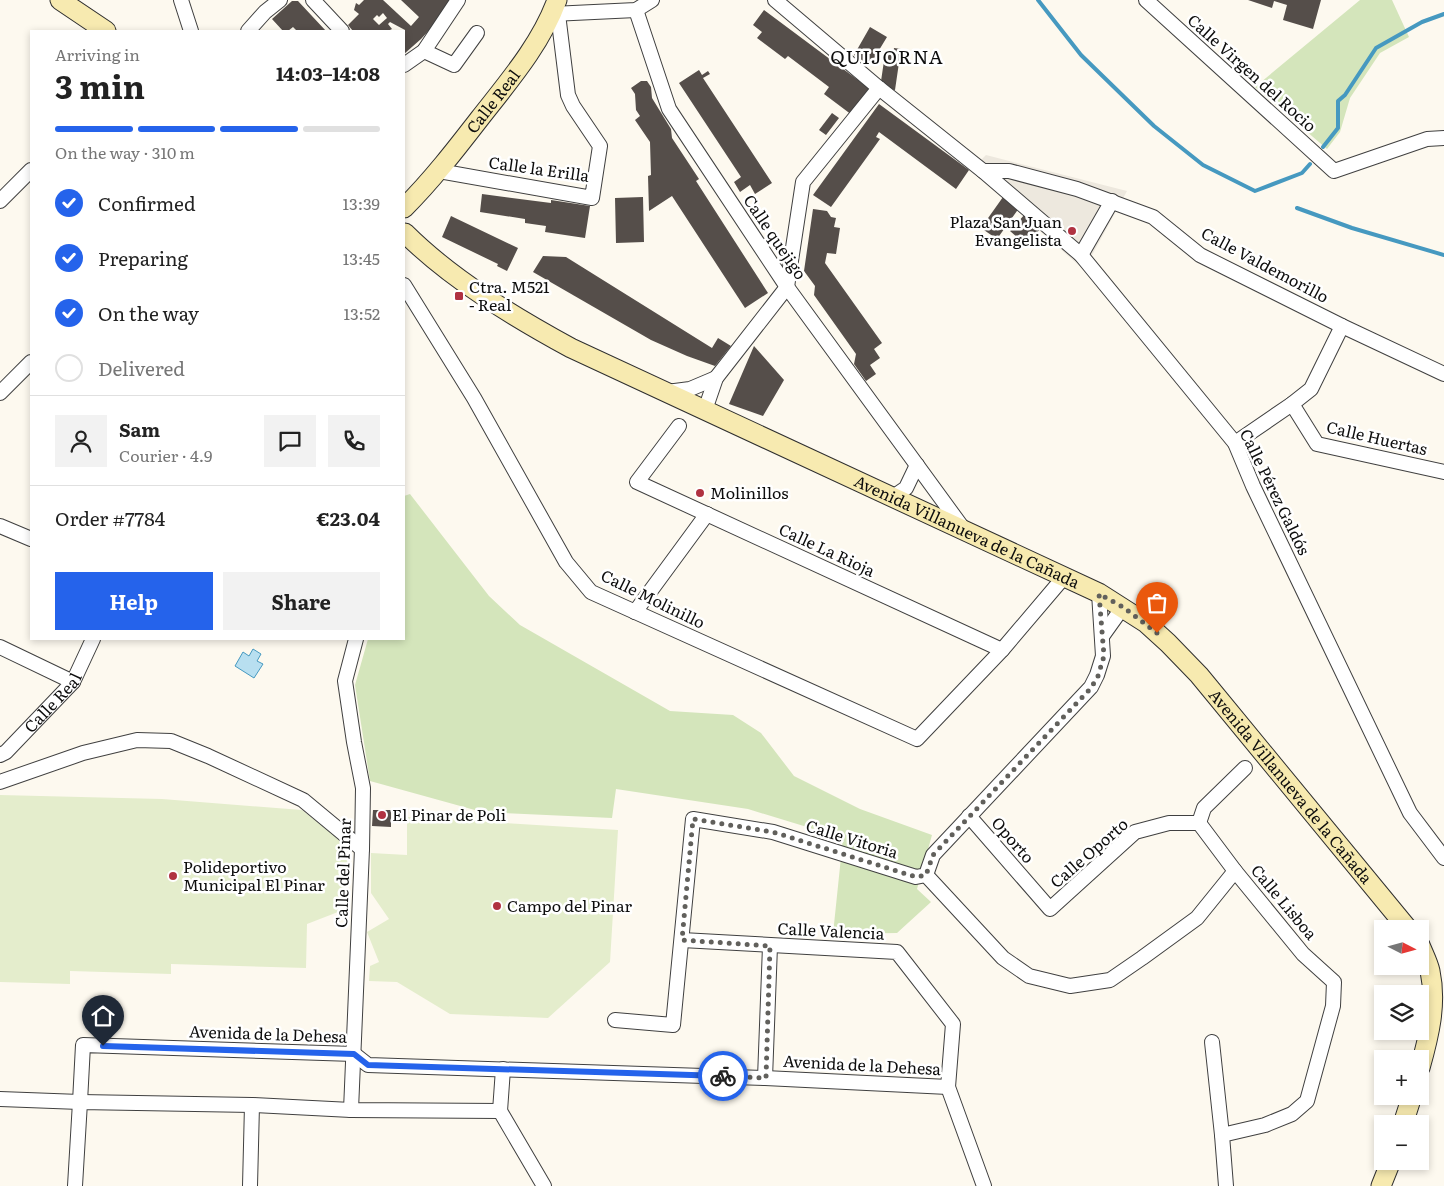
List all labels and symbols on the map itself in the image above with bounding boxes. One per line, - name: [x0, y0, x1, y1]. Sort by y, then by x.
- street label: Calle Virgen del Rocio: [1183, 8, 1322, 137]
- district label: QUIJORNA: [830, 42, 944, 70]
- street label: Calle Real: [460, 64, 525, 138]
- street label: Calle la Erilla: [487, 149, 591, 187]
- street label: Calle quejigo: [739, 189, 813, 284]
- place label: Plaza San Juan Evangelista: [949, 209, 1062, 251]
- street label: Calle Valdemorillo: [1197, 220, 1334, 308]
- marker: Plaza San Juan Evangelista: [1066, 225, 1078, 237]
- place label: Ctra. M521 - Real: [469, 274, 550, 316]
- marker: Ctra. M521 - Real: [453, 290, 465, 302]
- street label: Calle Huertas: [1324, 414, 1430, 460]
- street label: Calle Pérez Galdós: [1235, 424, 1317, 559]
- street label: Avenida Villanueva de la Cañada: [851, 468, 1084, 594]
- place label: Molinillos: [710, 480, 788, 504]
- marker: Molinillos: [694, 487, 706, 499]
- street label: Calle La Rioja: [776, 516, 880, 582]
- street label: Calle Molinillo: [597, 563, 710, 634]
- pin: [1136, 582, 1178, 633]
- street label: Calle Real: [18, 668, 87, 737]
- street label: Avenida Villanueva de la Cañada: [1204, 683, 1379, 889]
- place label: El Pinar de Poli: [392, 802, 506, 826]
- marker: El Pinar de Poli: [376, 809, 388, 821]
- street label: Oporto: [987, 811, 1041, 868]
- street label: Calle Oporto: [1044, 812, 1133, 893]
- street label: Calle Vitoria: [803, 813, 902, 864]
- street label: Calle del Pinar: [328, 817, 356, 928]
- place label: Polideportivo Municipal El Pinar: [183, 854, 325, 896]
- street label: Calle Lisboa: [1246, 858, 1324, 945]
- marker: Polideportivo Municipal El Pinar: [167, 870, 179, 882]
- place label: Campo del Pinar: [507, 893, 633, 917]
- marker: Campo del Pinar: [491, 900, 503, 912]
- street label: Calle Valencia: [777, 915, 885, 945]
- north arrow: [1374, 920, 1429, 975]
- pin: [82, 995, 124, 1046]
- street label: Avenida de la Dehesa: [189, 1018, 348, 1048]
- street label: Avenida de la Dehesa: [782, 1048, 942, 1080]
- courier: [698, 1051, 748, 1101]

